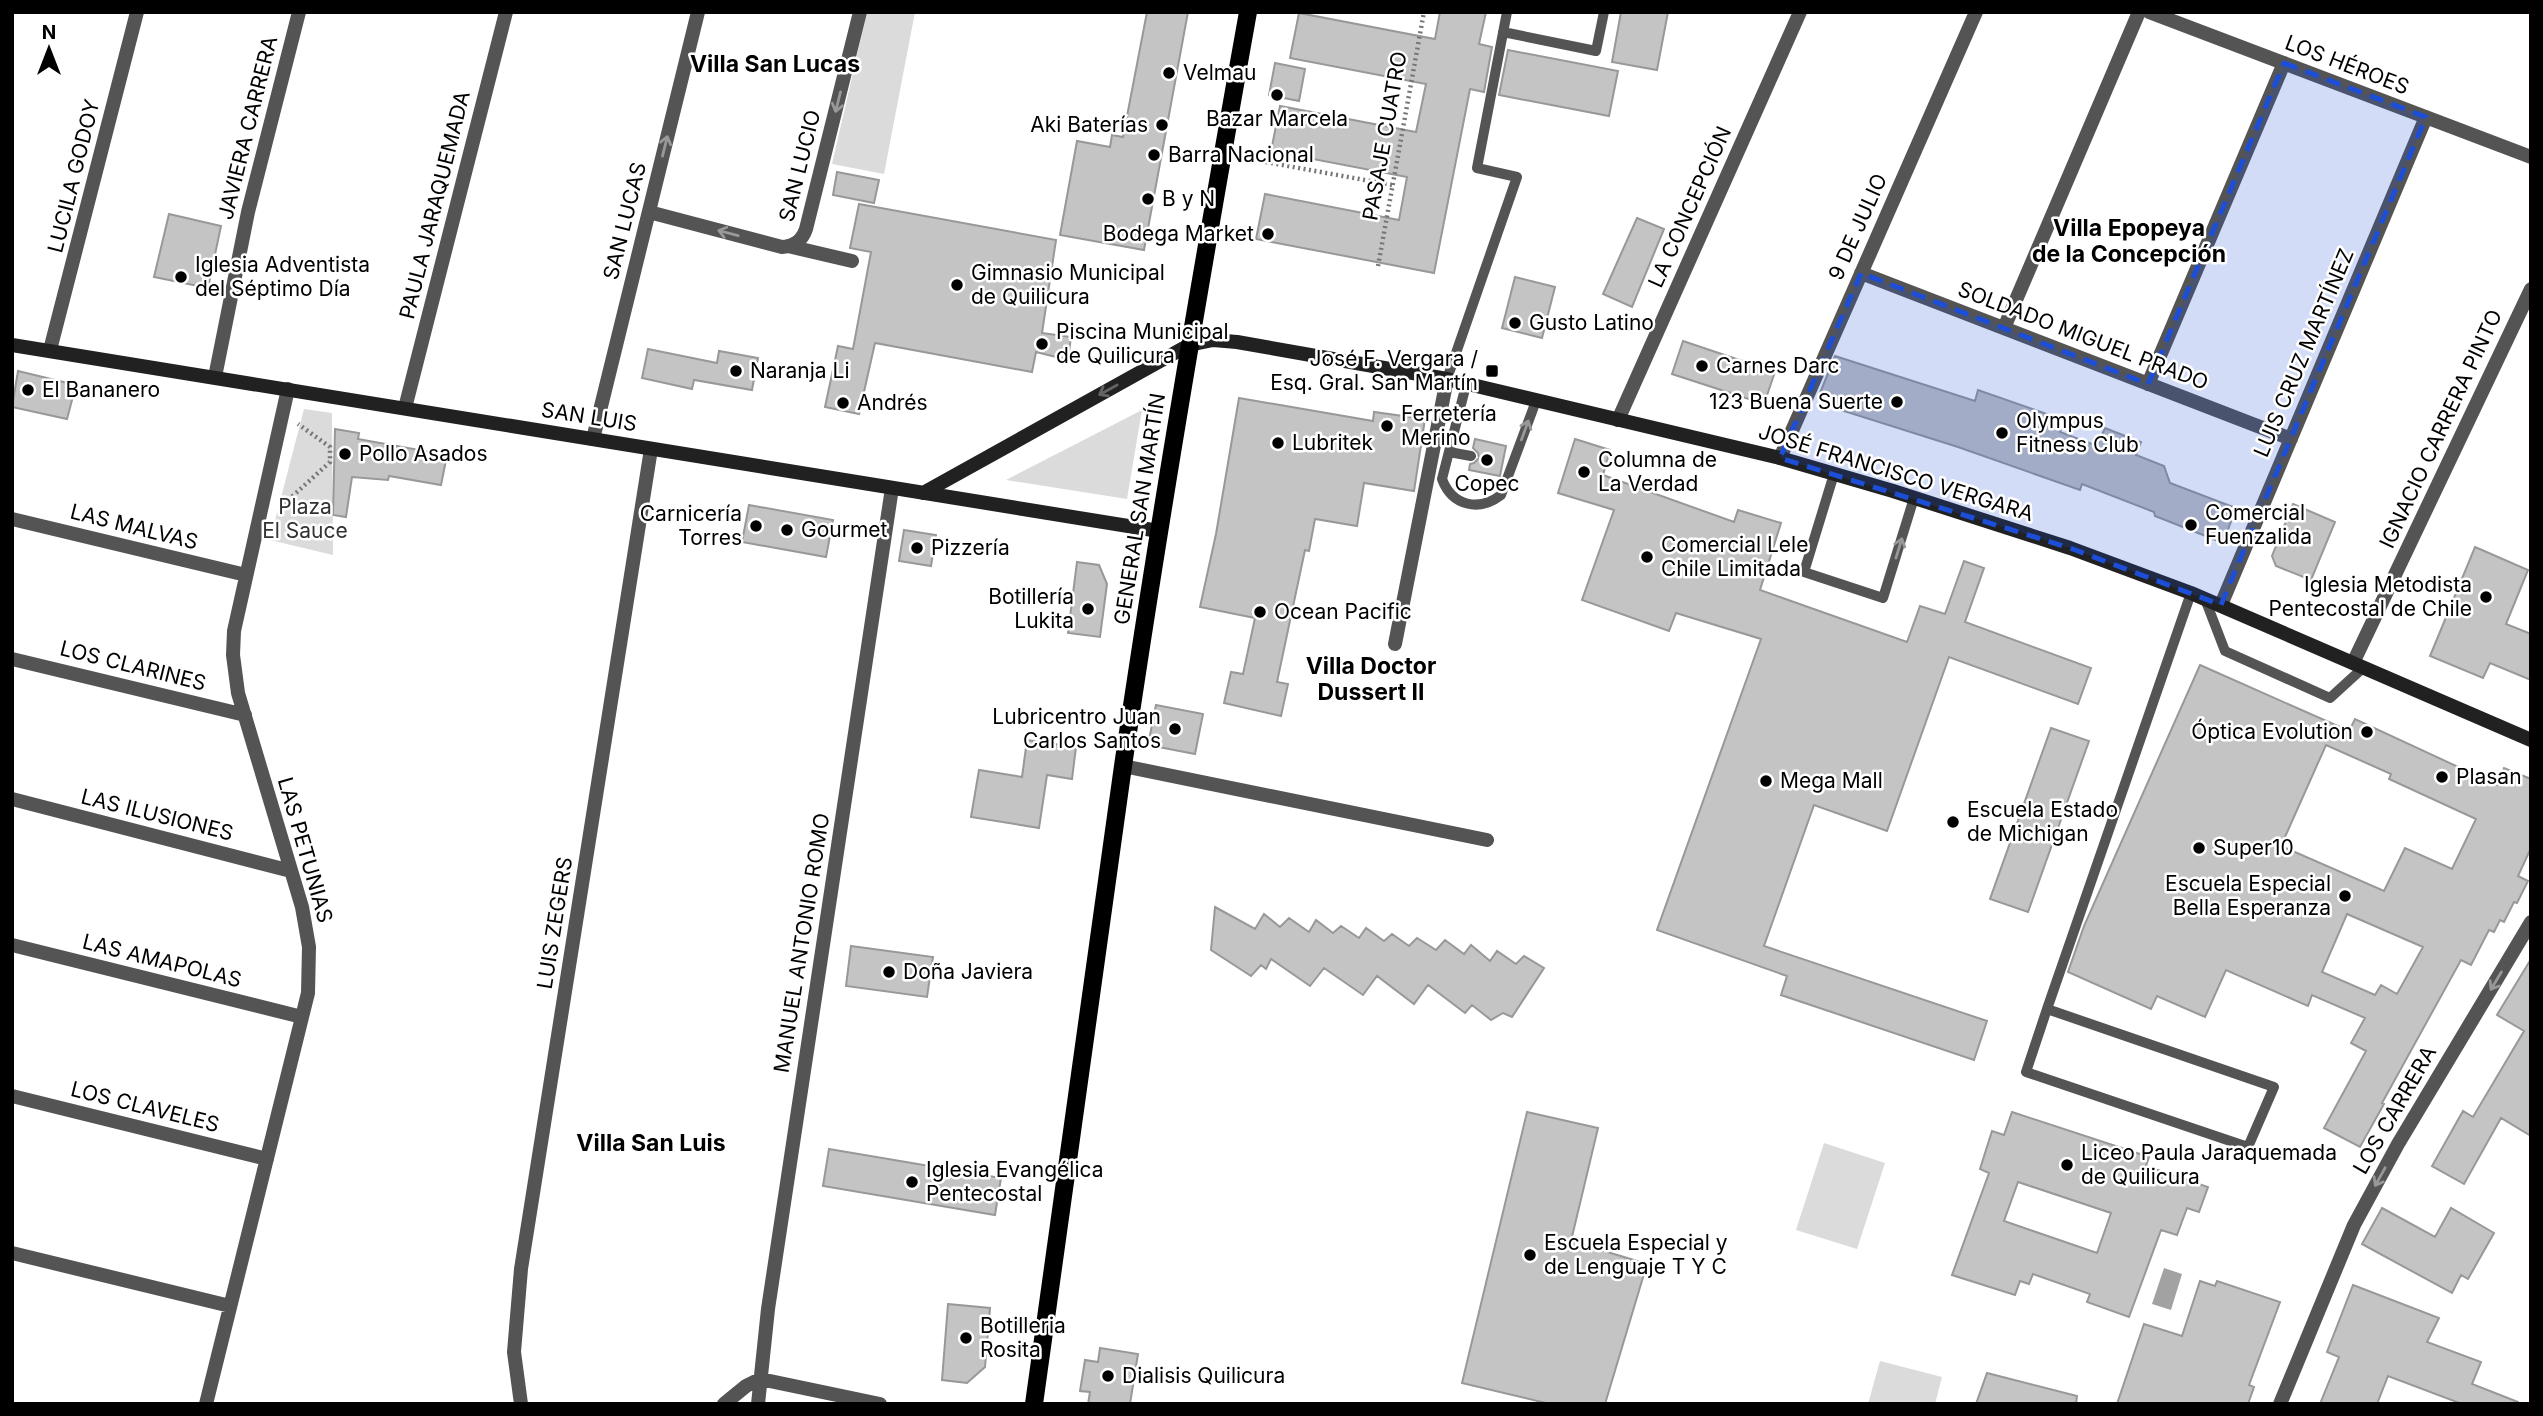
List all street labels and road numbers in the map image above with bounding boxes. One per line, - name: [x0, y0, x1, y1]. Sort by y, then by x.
- street label: LOS HÉROES: [2282, 29, 2413, 100]
- street label: JAVIERA CARRERA: [213, 33, 282, 222]
- street label: PASAJE CUATRO: [1357, 49, 1412, 222]
- street label: PAULA JARAQUEMADA: [394, 88, 475, 321]
- street label: LUCILA GODOY: [42, 97, 105, 255]
- street label: SAN LUCIO: [774, 107, 825, 224]
- street label: LA CONCEPCIÓN: [1642, 122, 1736, 291]
- street label: SAN LUCAS: [598, 160, 651, 282]
- street label: 9 DE JULIO: [1823, 170, 1892, 284]
- street label: LUIS CRUZ MARTÍNEZ: [2247, 244, 2359, 461]
- street label: SOLDADO MIGUEL PRADO: [1954, 276, 2212, 395]
- street label: IGNACIO CARRERA PINTO: [2374, 305, 2507, 552]
- street label: GENERAL SAN MARTÍN: [1108, 391, 1170, 627]
- street label: SAN LUIS: [540, 397, 639, 436]
- street label: JOSÉ FRANCISCO VERGARA: [1756, 418, 2037, 526]
- street label: LAS MALVAS: [68, 499, 201, 554]
- street label: LOS CLARINES: [58, 635, 209, 696]
- street label: LAS PETUNIAS: [273, 774, 338, 926]
- street label: LAS ILUSIONES: [78, 784, 236, 846]
- street label: MANUEL ANTONIO ROMO: [769, 811, 834, 1075]
- street label: LUIS ZEGERS: [532, 855, 577, 991]
- street label: LAS AMAPOLAS: [80, 929, 244, 992]
- street label: LOS CARRERA: [2348, 1041, 2441, 1178]
- street label: LOS CLAVELES: [68, 1076, 222, 1137]

